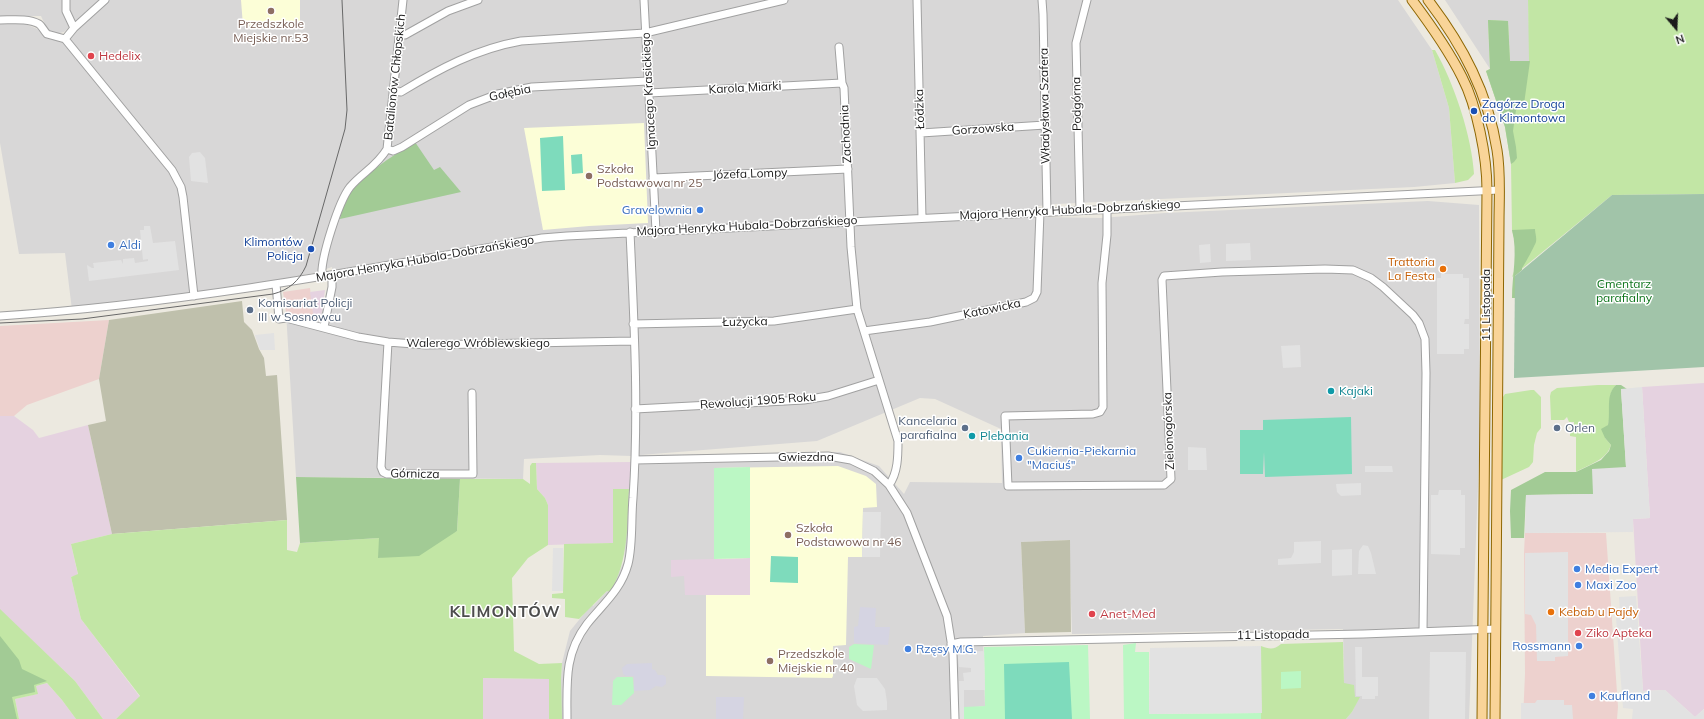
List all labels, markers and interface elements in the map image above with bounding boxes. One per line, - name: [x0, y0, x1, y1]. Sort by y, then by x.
- marker: Przedszkole Miejskie nr.53: [266, 6, 276, 16]
- north arrow: [1656, 8, 1696, 48]
- street label: Batalionów Chłopskich: [381, 13, 409, 141]
- place label: Przedszkole Miejskie nr.53: [233, 17, 309, 45]
- text: N: [1674, 31, 1686, 47]
- street label: Ignacego Krasickiego: [639, 32, 659, 150]
- street label: Władysława Szafera: [1037, 48, 1053, 164]
- place label: Hedelix: [99, 49, 141, 63]
- marker: Hedelix: [86, 51, 96, 61]
- street label: Podgórna: [1069, 77, 1085, 131]
- street label: Karola Miarki: [708, 79, 782, 97]
- street label: Gołębia: [488, 82, 532, 104]
- street label: Łódzka: [912, 89, 928, 129]
- place label: Zagórze Droga do Klimontowa: [1482, 97, 1565, 125]
- street label: Zachodnia: [837, 104, 855, 164]
- marker: Zagórze Droga do Klimontowa: [1469, 106, 1479, 116]
- street label: Gorzowska: [951, 120, 1015, 138]
- place label: Szkoła Podstawowa nr 25: [597, 162, 702, 190]
- street label: Józefa Lompy: [712, 165, 788, 183]
- marker: Szkoła Podstawowa nr 25: [584, 171, 594, 181]
- street label: Majora Henryka Hubala-Dobrzańskiego: [959, 197, 1181, 223]
- place label: Gravelownia: [622, 203, 692, 217]
- marker: Gravelownia: [695, 205, 705, 215]
- street label: Majora Henryka Hubala-Dobrzańskiego: [636, 213, 858, 239]
- street label: Majora Henryka Hubala-Dobrzańskiego: [315, 233, 535, 285]
- place label: Klimontów Policja: [244, 235, 303, 263]
- place label: Aldi: [119, 238, 141, 252]
- marker: Aldi: [106, 240, 116, 250]
- marker: Klimontów Policja: [306, 244, 316, 254]
- place label: Trattoria La Festa: [1388, 255, 1435, 283]
- marker: Trattoria La Festa: [1438, 264, 1448, 274]
- street label: 11 Listopada: [1479, 269, 1493, 341]
- park label: Cmentarz parafialny: [1596, 277, 1652, 305]
- place label: Komisariat Policji III w Sosnowcu: [258, 296, 352, 324]
- street label: Katowicka: [962, 296, 1022, 322]
- marker: Komisariat Policji III w Sosnowcu: [245, 305, 255, 315]
- street label: Łużycka: [722, 314, 768, 330]
- street label: Walerego Wróblewskiego: [406, 336, 550, 350]
- place label: Kajaki: [1339, 384, 1373, 398]
- marker: Kajaki: [1326, 386, 1336, 396]
- street label: Rewolucji 1905 Roku: [699, 390, 817, 412]
- street label: Zielonogórska: [1160, 392, 1178, 470]
- place label: Kancelaria parafialna: [898, 414, 957, 442]
- place label: Orlen: [1565, 421, 1595, 435]
- marker: Kancelaria parafialna: [960, 423, 970, 433]
- marker: Orlen: [1552, 423, 1562, 433]
- place label: Plebania: [980, 429, 1029, 443]
- marker: Plebania: [967, 431, 977, 441]
- place label: Cukiernia-Piekarnia "Maciuś": [1027, 444, 1136, 472]
- street label: Gwiezdna: [778, 450, 834, 464]
- marker: Cukiernia-Piekarnia "Maciuś": [1014, 453, 1024, 463]
- street label: Górnicza: [390, 466, 440, 482]
- place label: Szkoła Podstawowa nr 46: [796, 521, 901, 549]
- marker: Szkoła Podstawowa nr 46: [783, 530, 793, 540]
- place label: Media Expert: [1585, 562, 1658, 576]
- marker: Media Expert: [1572, 564, 1582, 574]
- place label: Maxi Zoo: [1586, 578, 1637, 592]
- marker: Maxi Zoo: [1573, 580, 1583, 590]
- district label: KLIMONTÓW: [449, 602, 561, 622]
- place label: Kebab u Pajdy: [1559, 605, 1639, 619]
- place label: Anet-Med: [1100, 607, 1156, 621]
- marker: Kebab u Pajdy: [1546, 607, 1556, 617]
- marker: Anet-Med: [1087, 609, 1097, 619]
- place label: Ziko Apteka: [1586, 626, 1652, 640]
- street label: 11 Listopada: [1237, 627, 1309, 643]
- marker: Ziko Apteka: [1573, 628, 1583, 638]
- place label: Rossmann: [1512, 639, 1571, 653]
- marker: Rossmann: [1574, 641, 1584, 651]
- place label: Rzęsy M.G.: [916, 642, 976, 656]
- marker: Rzęsy M.G.: [903, 644, 913, 654]
- place label: Przedszkole Miejskie nr 40: [778, 647, 854, 675]
- marker: Przedszkole Miejskie nr 40: [765, 656, 775, 666]
- place label: Kaufland: [1600, 689, 1650, 703]
- marker: Kaufland: [1587, 691, 1597, 701]

